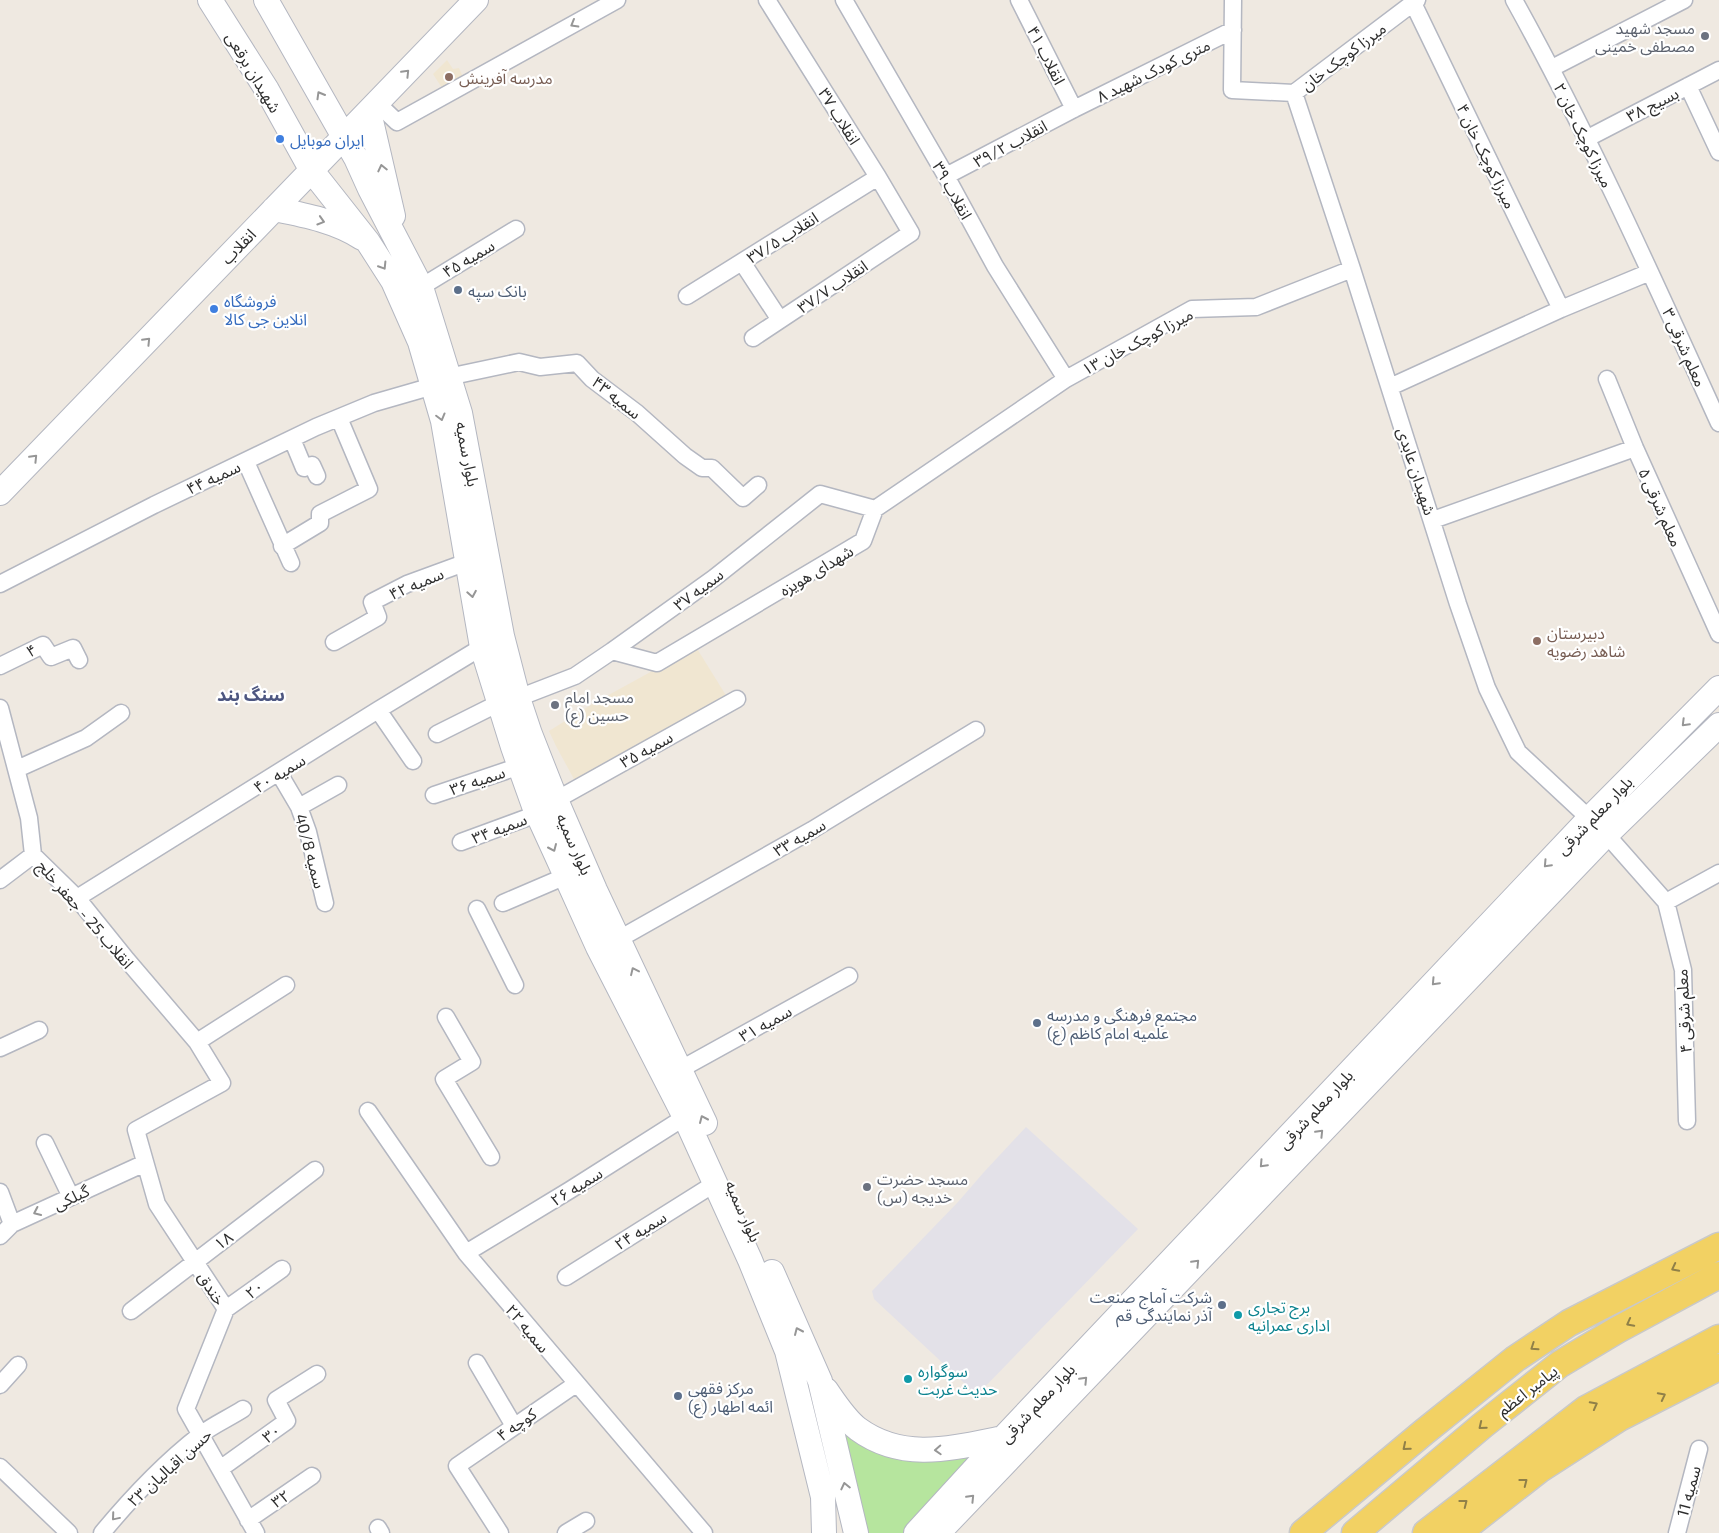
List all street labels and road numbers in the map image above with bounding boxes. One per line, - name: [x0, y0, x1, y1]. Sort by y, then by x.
- street label: میرزا کوچک خان: [1297, 18, 1390, 96]
- street label: انقلاب ۴۱: [1024, 22, 1070, 88]
- street label: شهیدان برقعی: [222, 28, 286, 116]
- street label: ۸ متری کودک شهید: [1093, 34, 1213, 107]
- street label: میرزا کوچک خان ۲: [1549, 80, 1618, 191]
- street label: بسیج ۳۸: [1623, 83, 1683, 129]
- street label: انقلاب ۳۷: [815, 84, 865, 148]
- street label: میرزا کوچک خان ۴: [1452, 101, 1521, 212]
- street label: انقلاب ۳۹/۲: [970, 116, 1050, 171]
- street label: انقلاب ۳۹: [929, 158, 977, 223]
- street label: انقلاب ۳۷/۵: [743, 208, 821, 267]
- street label: انقلاب: [217, 224, 260, 268]
- street label: سمیه ۴۵: [438, 235, 498, 281]
- street label: انقلاب ۳۷/۷: [793, 256, 871, 317]
- street label: میرزا کوچک خان ۱۳: [1078, 304, 1197, 380]
- street label: معلم شرقی ۳: [1656, 305, 1711, 391]
- street label: سمیه ۴۳: [589, 372, 645, 423]
- street label: بلوار سمیه: [451, 420, 484, 488]
- street label: شهیدان عابدی: [1393, 425, 1440, 518]
- street label: سمیه ۴۴: [183, 456, 243, 498]
- street label: معلم شرقی ۵: [1632, 465, 1687, 551]
- street label: شهدای هویزه: [776, 541, 857, 600]
- street label: سمیه ۴۲: [386, 563, 446, 603]
- street label: سمیه ۳۷: [669, 564, 727, 614]
- street label: ۴: [23, 639, 39, 661]
- street label: سمیه ۳۵: [616, 727, 676, 771]
- street label: سمیه ۴۰: [250, 750, 308, 796]
- street label: سمیه ۳۶: [447, 762, 507, 798]
- street label: بلوار معلم شرقی: [1552, 772, 1639, 861]
- street label: سمیه ۳۴: [469, 809, 529, 847]
- street label: بلوار سمیه: [552, 810, 597, 878]
- street label: سمیه 40/8: [292, 812, 330, 890]
- street label: سمیه ۳۳: [769, 814, 829, 860]
- street label: انقلاب 25 - جعفر خلج: [31, 856, 138, 975]
- street label: معلم شرقی ۴: [1671, 968, 1699, 1054]
- street label: سمیه ۳۱: [735, 1001, 795, 1045]
- street label: بلوار معلم شرقی: [1273, 1065, 1359, 1155]
- street label: سمیه ۲۶: [547, 1163, 605, 1209]
- street label: بلوار سمیه: [721, 1177, 766, 1245]
- street label: گیلکی: [50, 1180, 93, 1214]
- street label: سمیه ۲۴: [611, 1207, 669, 1253]
- street label: ۱۸: [210, 1227, 236, 1253]
- street label: خندق: [193, 1268, 230, 1309]
- street label: ۲۰: [241, 1276, 267, 1302]
- street label: سمیه ۲۲: [502, 1300, 554, 1356]
- street label: بلوار معلم شرقی: [995, 1359, 1081, 1449]
- street label: پیامبر اعظم: [1493, 1361, 1563, 1423]
- street label: کوچه ۴: [492, 1403, 541, 1446]
- street label: ۳۰: [258, 1420, 284, 1446]
- street label: ۲۳ حسن اقبالیان: [123, 1424, 216, 1511]
- street label: سمیه 11: [1672, 1463, 1704, 1519]
- street label: ۳۲: [267, 1485, 293, 1511]

